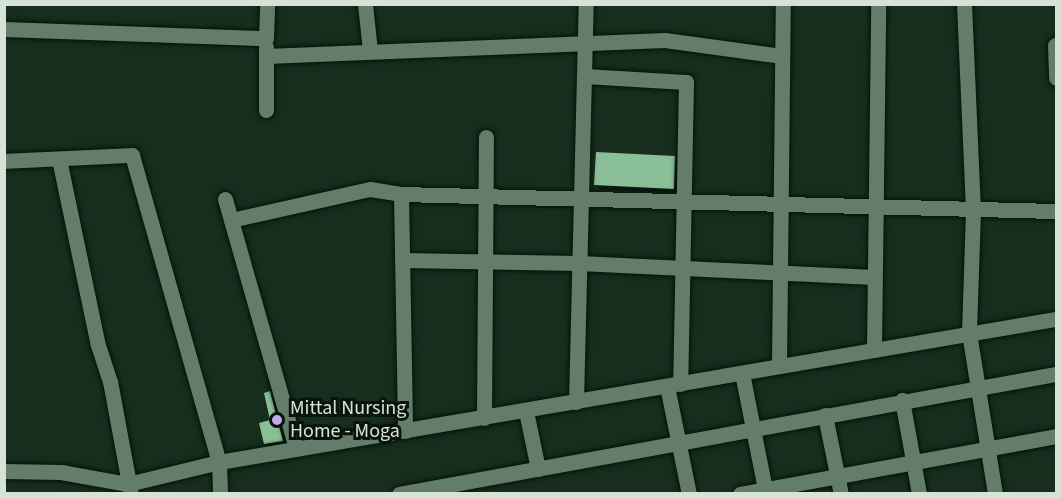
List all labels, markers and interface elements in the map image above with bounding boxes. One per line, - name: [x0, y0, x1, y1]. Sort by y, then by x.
- place label: Mittal Nursing Home - Moga: [290, 396, 406, 443]
- marker: Mittal Nursing Home - Moga: [268, 411, 286, 429]

